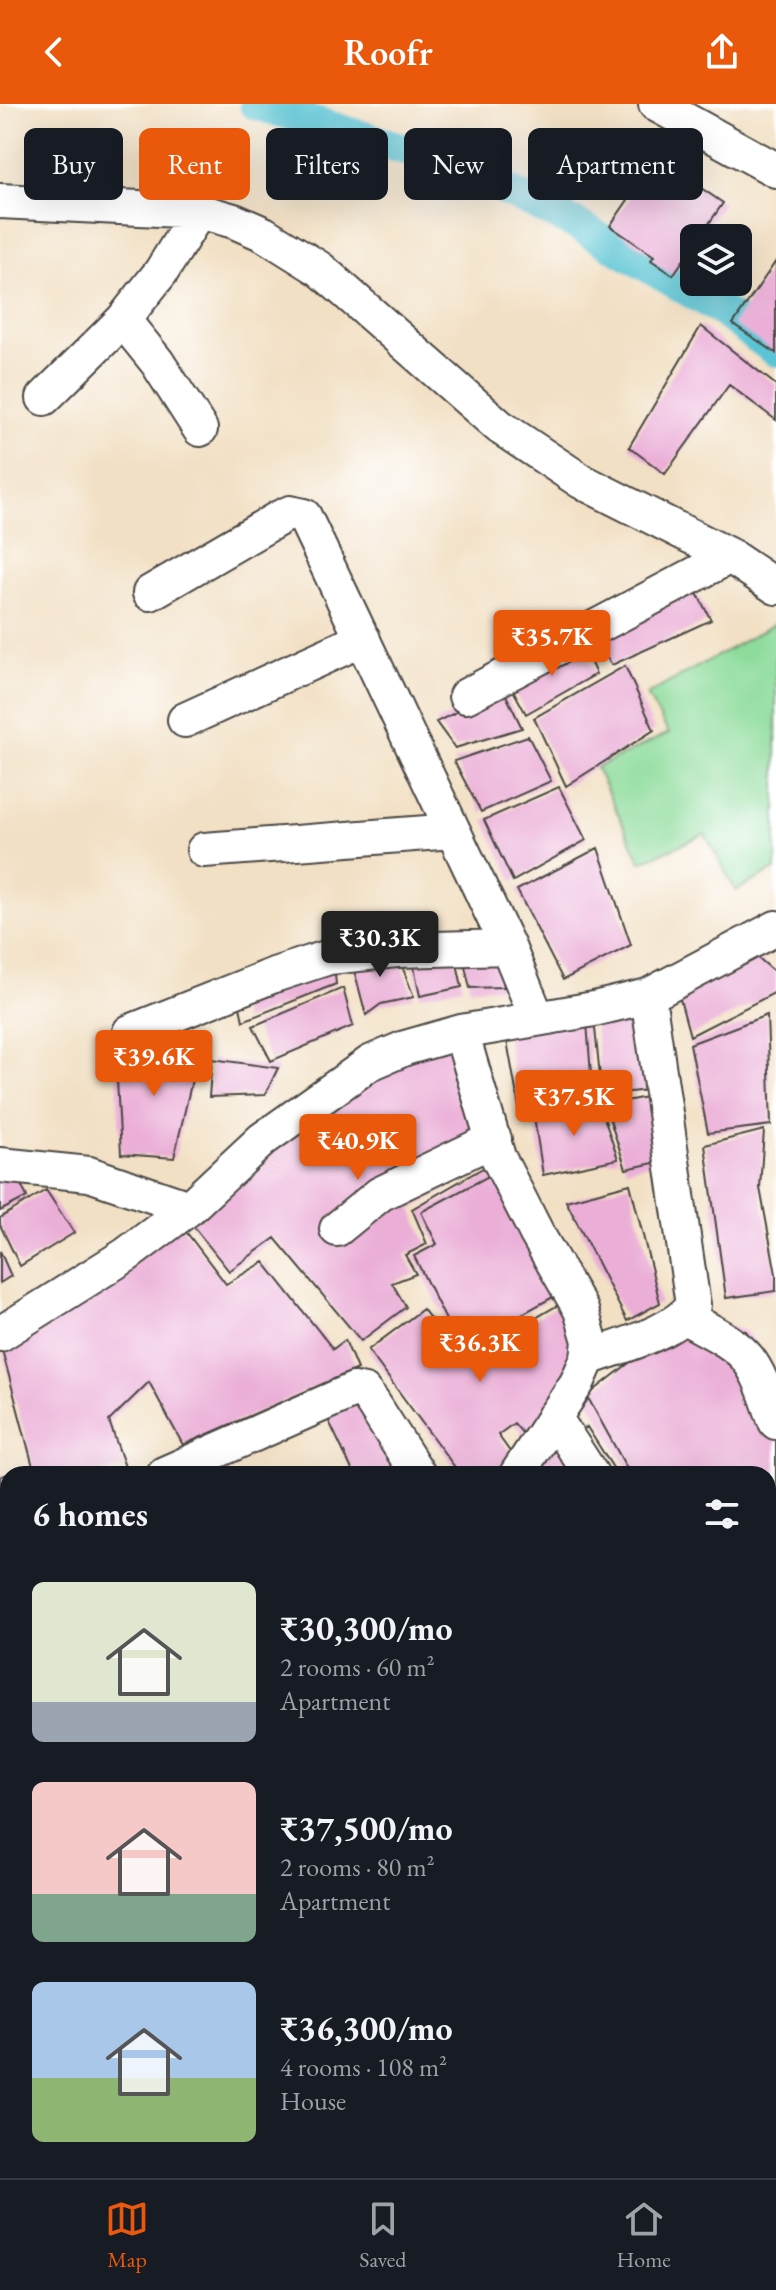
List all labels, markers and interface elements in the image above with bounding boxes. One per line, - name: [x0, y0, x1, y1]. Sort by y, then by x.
- text: Roofr: [343, 29, 433, 76]
- icon: back: [32, 30, 76, 74]
- icon: share: [700, 30, 744, 74]
- chip: Buy: [24, 128, 123, 200]
- chip: Rent: [139, 128, 250, 200]
- chip: Filters: [266, 128, 388, 200]
- chip: New: [404, 128, 512, 200]
- chip: Apartment: [528, 128, 703, 200]
- map controls: [680, 224, 752, 296]
- button: layers: [680, 224, 752, 296]
- pin: ₹35.7K: [487, 610, 617, 678]
- text: ₹35.7K: [511, 619, 593, 653]
- pin: ₹30.3K: [315, 911, 445, 979]
- text: ₹30.3K: [339, 920, 421, 954]
- pin: ₹39.6K: [89, 1030, 219, 1098]
- text: ₹39.6K: [113, 1039, 195, 1073]
- pin: ₹37.5K: [509, 1070, 639, 1138]
- text: ₹37.5K: [533, 1079, 615, 1113]
- pin: ₹40.9K: [293, 1114, 423, 1182]
- text: ₹40.9K: [317, 1123, 399, 1157]
- pin: ₹36.3K: [415, 1316, 545, 1384]
- text: ₹36.3K: [439, 1325, 521, 1359]
- text: 6 homes: [32, 1492, 148, 1536]
- icon: filters: [700, 1492, 744, 1536]
- text: ₹30,300/mo: [280, 1606, 453, 1650]
- icon: home: [96, 1614, 192, 1710]
- text: 2 rooms · 60 m²: [280, 1650, 435, 1684]
- text: Apartment: [280, 1684, 390, 1718]
- text: ₹37,500/mo: [280, 1806, 453, 1850]
- icon: home: [96, 1814, 192, 1910]
- text: 2 rooms · 80 m²: [280, 1850, 435, 1884]
- text: Apartment: [280, 1884, 390, 1918]
- text: ₹36,300/mo: [280, 2006, 453, 2050]
- icon: home: [96, 2014, 192, 2110]
- text: 4 rooms · 108 m²: [280, 2050, 447, 2084]
- text: House: [280, 2084, 346, 2118]
- tab: Map: [105, 2197, 149, 2274]
- tab: Saved: [359, 2197, 406, 2274]
- tab: Home: [617, 2197, 671, 2274]

